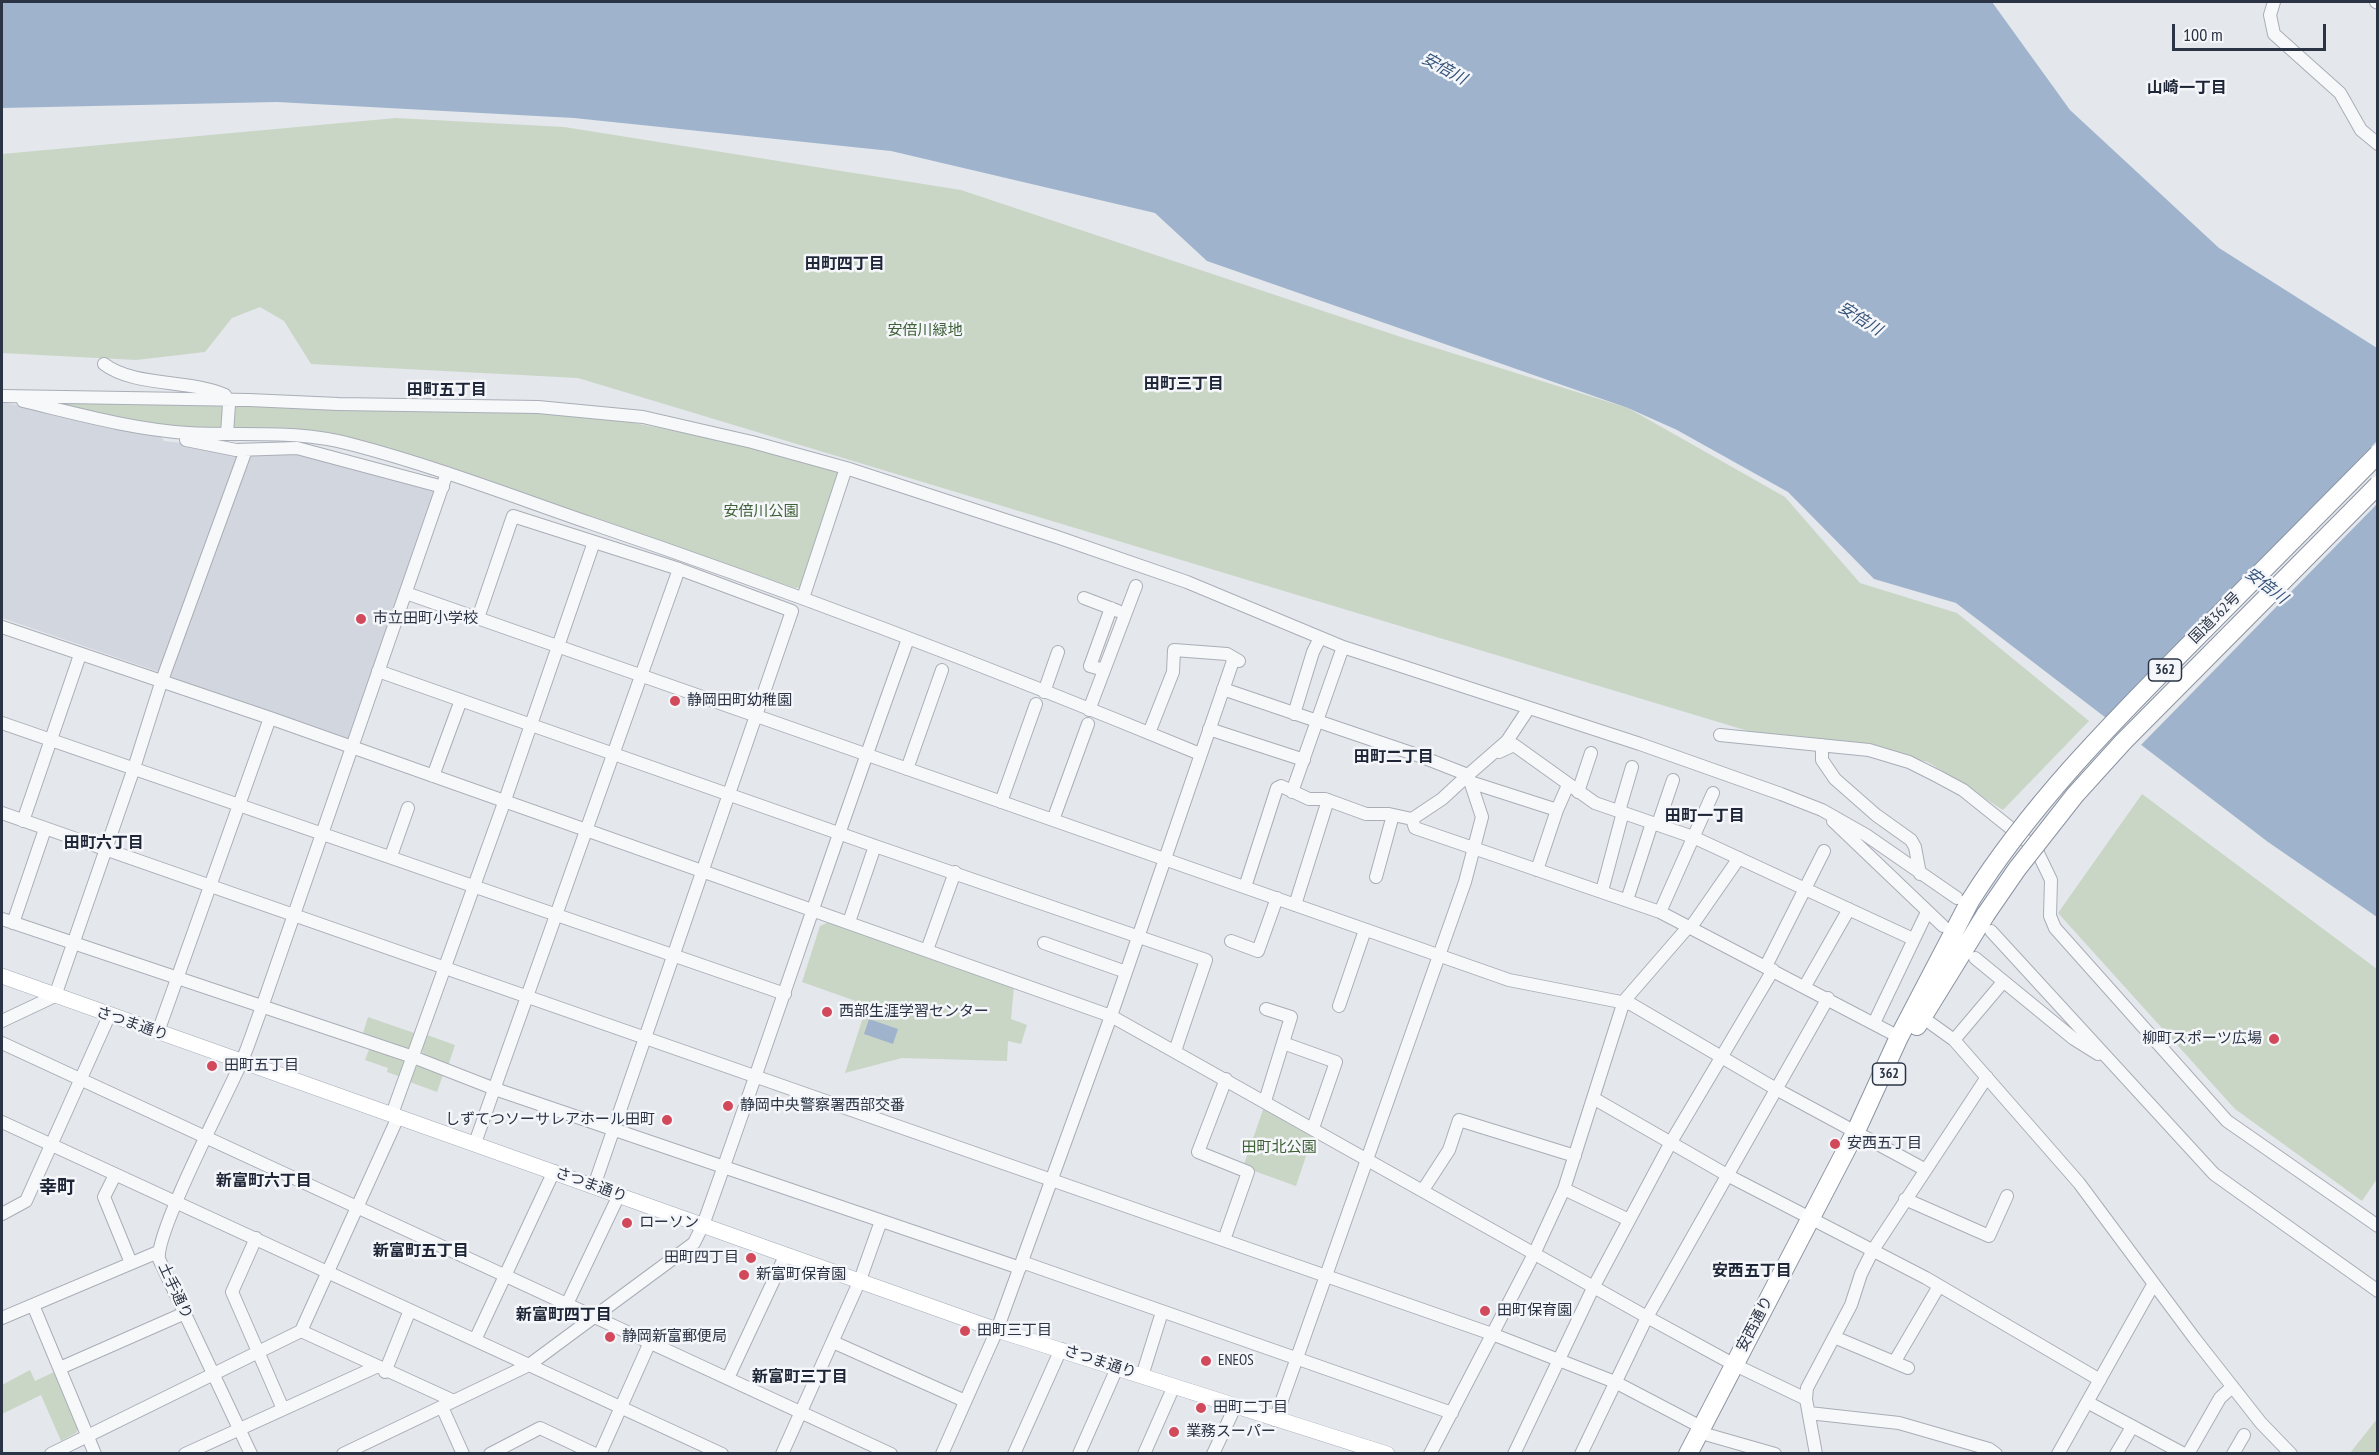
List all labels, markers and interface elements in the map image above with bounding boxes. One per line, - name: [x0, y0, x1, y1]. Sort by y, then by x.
- scale bar: [2175, 12, 2330, 50]
- text: 100 m: [2183, 23, 2223, 46]
- water label: 安倍川: [1418, 49, 1470, 89]
- district label: 山崎一丁目: [2147, 78, 2227, 98]
- district label: 田町四丁目: [805, 254, 885, 274]
- water label: 安倍川: [1835, 298, 1885, 340]
- park label: 安倍川緑地: [888, 322, 962, 340]
- district label: 田町三丁目: [1144, 374, 1224, 394]
- district label: 田町五丁目: [407, 380, 487, 400]
- park label: 安倍川公園: [724, 503, 798, 521]
- water label: 安倍川: [2241, 564, 2291, 608]
- street label: 国道362号: [2186, 589, 2244, 647]
- place label: 市立田町小学校: [373, 610, 478, 628]
- marker: 市立田町小学校: [354, 612, 368, 626]
- road number: 362: [2148, 659, 2182, 681]
- place label: 静岡田町幼稚園: [687, 692, 792, 710]
- marker: 静岡田町幼稚園: [668, 694, 682, 708]
- district label: 田町二丁目: [1354, 747, 1434, 767]
- district label: 田町一丁目: [1665, 806, 1745, 826]
- district label: 田町六丁目: [64, 833, 144, 853]
- street label: さつま通り: [94, 1003, 170, 1045]
- place label: 西部生涯学習センター: [839, 1003, 989, 1021]
- marker: 西部生涯学習センター: [820, 1005, 834, 1019]
- place label: 柳町スポーツ広場: [2142, 1030, 2262, 1048]
- marker: 柳町スポーツ広場: [2267, 1032, 2281, 1046]
- place label: 田町五丁目: [224, 1057, 299, 1075]
- marker: 田町五丁目: [205, 1059, 219, 1073]
- road number: 362: [1872, 1063, 1906, 1085]
- place label: 静岡中央警察署西部交番: [740, 1097, 905, 1115]
- marker: 静岡中央警察署西部交番: [721, 1099, 735, 1113]
- place label: しずてつソーサレアホール田町: [445, 1111, 655, 1129]
- marker: しずてつソーサレアホール田町: [660, 1113, 674, 1127]
- place label: 安西五丁目: [1847, 1135, 1922, 1153]
- marker: 安西五丁目: [1828, 1137, 1842, 1151]
- park label: 田町北公園: [1242, 1139, 1316, 1157]
- street label: さつま通り: [553, 1164, 629, 1206]
- district label: 新富町六丁目: [216, 1171, 312, 1191]
- district label: 幸町: [39, 1177, 75, 1199]
- place label: ローソン: [639, 1214, 699, 1232]
- marker: ローソン: [620, 1216, 634, 1230]
- district label: 新富町五丁目: [373, 1241, 469, 1261]
- place label: 田町四丁目: [664, 1249, 739, 1267]
- marker: 田町四丁目: [744, 1251, 758, 1265]
- street label: 土手通り: [154, 1260, 196, 1322]
- district label: 安西五丁目: [1712, 1261, 1792, 1281]
- place label: 新富町保育園: [756, 1266, 846, 1284]
- marker: 新富町保育園: [737, 1268, 751, 1282]
- street label: 安西通り: [1733, 1293, 1777, 1355]
- place label: 田町保育園: [1497, 1302, 1572, 1320]
- marker: 田町保育園: [1478, 1304, 1492, 1318]
- district label: 新富町四丁目: [516, 1305, 612, 1325]
- place label: 田町三丁目: [977, 1322, 1052, 1340]
- marker: 田町三丁目: [958, 1324, 972, 1338]
- place label: 静岡新富郵便局: [622, 1328, 727, 1346]
- marker: 静岡新富郵便局: [603, 1330, 617, 1344]
- street label: さつま通り: [1062, 1342, 1138, 1382]
- place label: ENEOS: [1218, 1352, 1254, 1370]
- marker: ENEOS: [1199, 1354, 1213, 1368]
- district label: 新富町三丁目: [752, 1367, 848, 1387]
- place label: 田町二丁目: [1213, 1399, 1288, 1417]
- marker: 田町二丁目: [1194, 1401, 1208, 1415]
- place label: 業務スーパー: [1186, 1423, 1276, 1441]
- marker: 業務スーパー: [1167, 1425, 1181, 1439]

